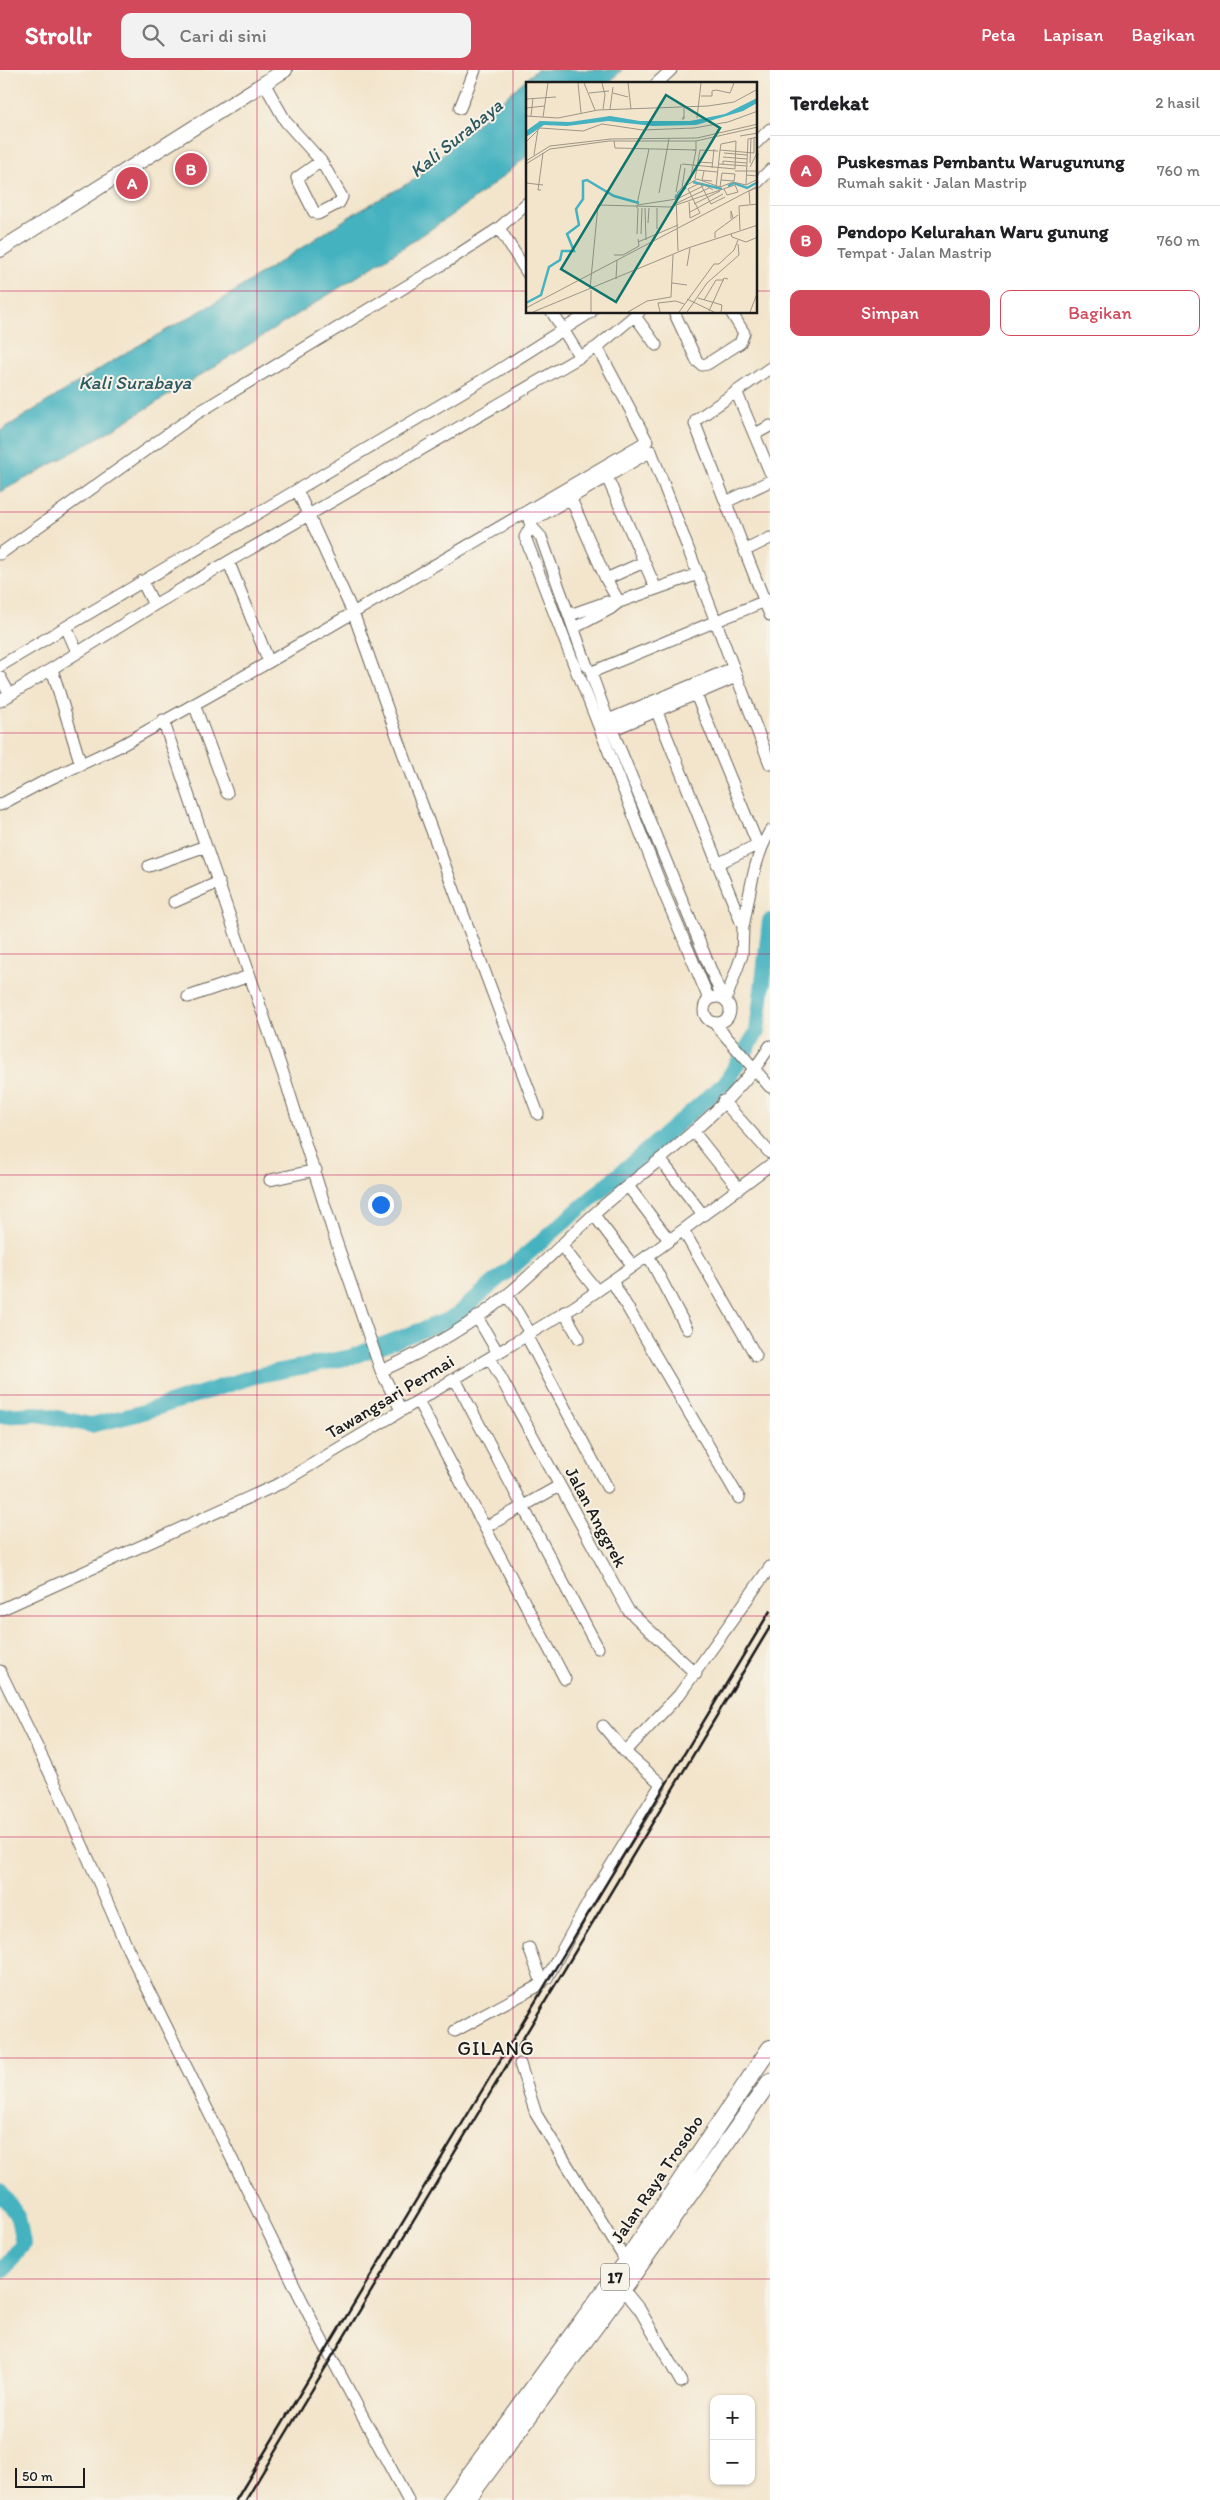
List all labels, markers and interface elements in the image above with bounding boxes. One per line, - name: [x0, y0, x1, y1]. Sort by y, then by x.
- search box: [121, 13, 471, 58]
- text: Strollr: [25, 21, 91, 50]
- icon: search: [139, 21, 167, 49]
- text: Cari di sini: [179, 24, 267, 47]
- text: Peta: [981, 24, 1015, 46]
- text: Lapisan: [1043, 24, 1103, 46]
- text: Bagikan: [1131, 24, 1195, 46]
- inset map: [526, 82, 758, 314]
- text: Terdekat: [790, 90, 869, 115]
- water label: Kali Surabaya: [405, 93, 507, 182]
- text: 2 hasil: [1155, 93, 1200, 112]
- pin: B: [175, 150, 207, 188]
- text: Puskesmas Pembantu Warugunung: [837, 150, 1125, 173]
- text: A: [801, 161, 811, 180]
- text: 760 m: [1157, 161, 1200, 180]
- pin: A: [116, 164, 148, 202]
- text: Rumah sakit · Jalan Mastrip: [837, 173, 1027, 192]
- text: Pendopo Kelurahan Waru gunung: [837, 220, 1109, 243]
- text: B: [801, 231, 811, 250]
- text: 760 m: [1157, 231, 1200, 250]
- text: Tempat · Jalan Mastrip: [837, 243, 992, 262]
- button: Simpan: [790, 290, 990, 336]
- button: Bagikan: [1000, 290, 1200, 336]
- water label: Kali Surabaya: [79, 371, 192, 394]
- your location: [368, 1192, 394, 1218]
- street label: Tawangsari Permai: [322, 1350, 458, 1444]
- street label: Jalan Anggrek: [560, 1463, 632, 1572]
- district label: GILANG: [457, 2036, 535, 2060]
- street label: Jalan Raya Trosobo: [606, 2111, 708, 2247]
- road number: 17: [601, 2264, 629, 2290]
- map controls: [710, 2395, 755, 2485]
- button: +: [710, 2395, 755, 2440]
- button: −: [710, 2440, 755, 2485]
- scale bar: [15, 2465, 85, 2488]
- text: 50 m: [22, 2468, 53, 2485]

